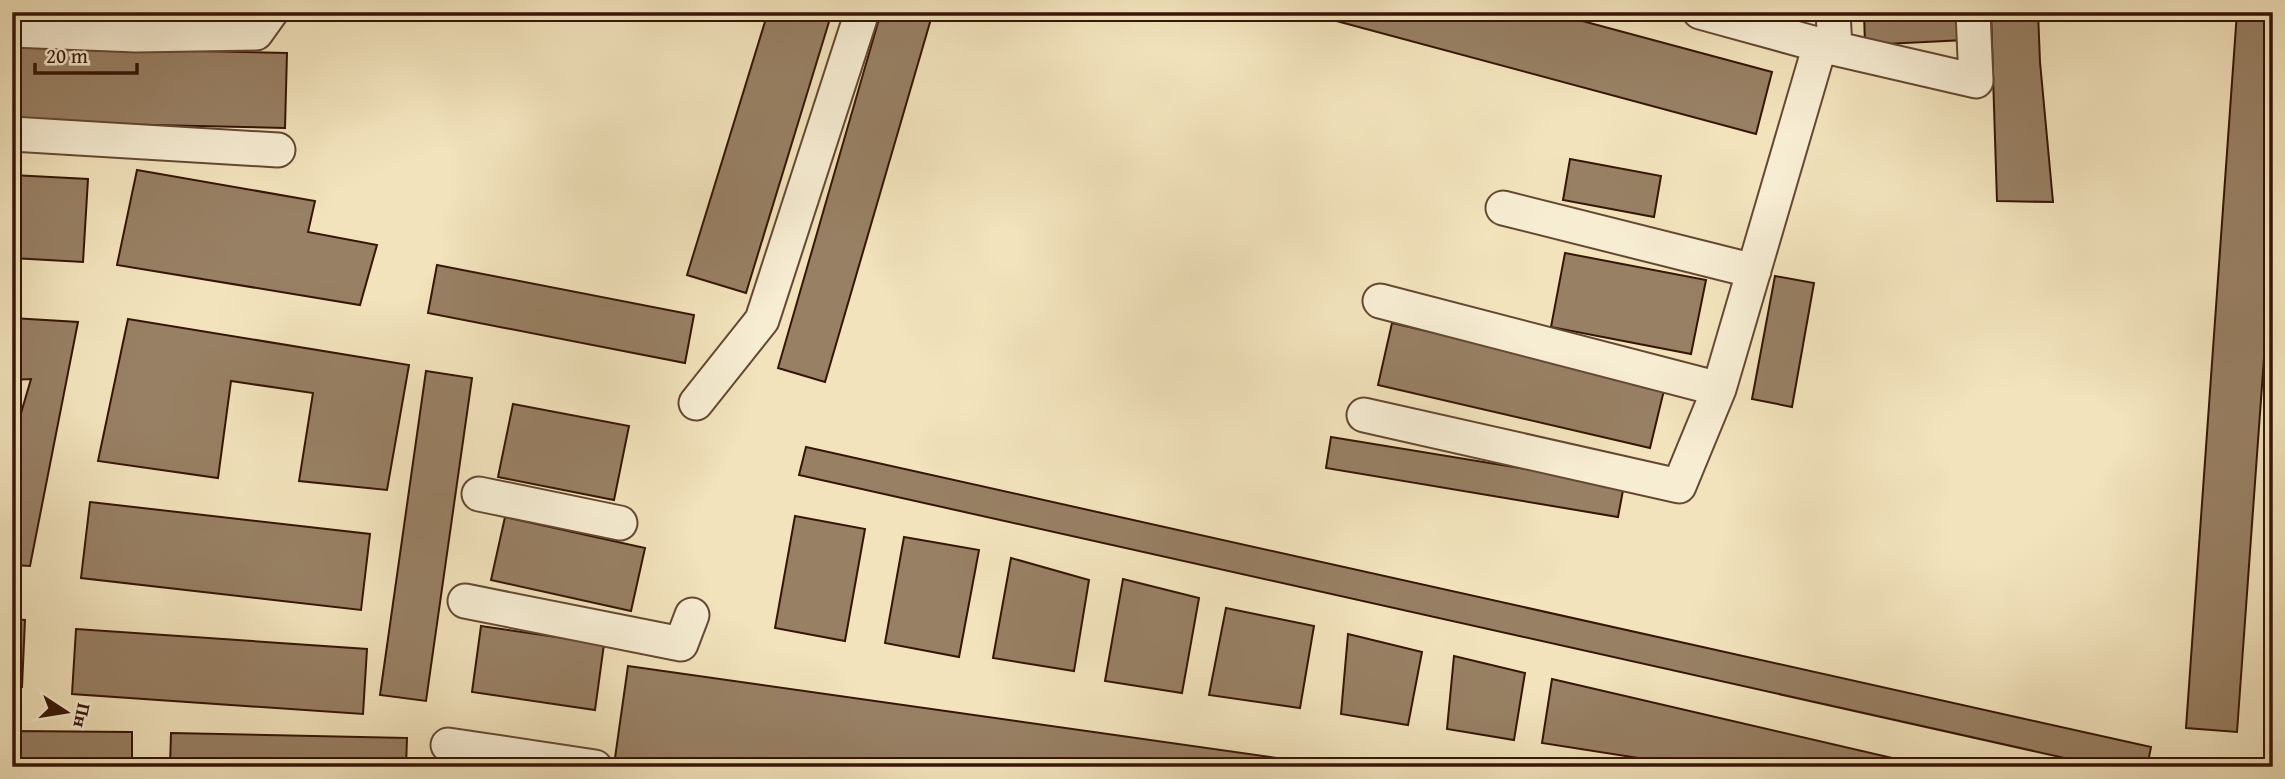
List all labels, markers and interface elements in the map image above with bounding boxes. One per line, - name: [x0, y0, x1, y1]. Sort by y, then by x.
- scale bar: [35, 32, 136, 76]
- text: 20 m: [46, 40, 88, 71]
- north arrow: [32, 678, 102, 748]
- text: Пн: [66, 701, 99, 731]

